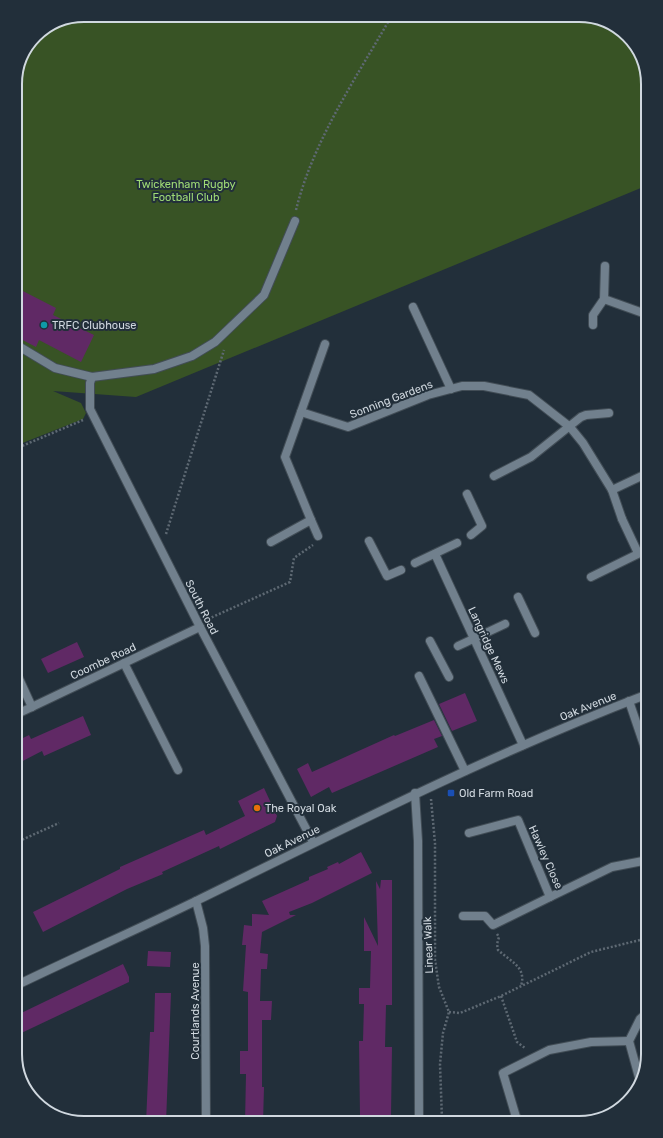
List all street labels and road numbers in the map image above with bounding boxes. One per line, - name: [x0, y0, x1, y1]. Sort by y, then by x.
- street label: Sonning Gardens: [348, 378, 435, 421]
- street label: South Road: [182, 578, 221, 637]
- street label: Langridge Mews: [465, 605, 512, 686]
- street label: Coombe Road: [68, 641, 138, 682]
- street label: Oak Avenue: [558, 689, 618, 724]
- street label: Oak Avenue: [262, 822, 322, 860]
- street label: Hawley Close: [526, 824, 565, 891]
- street label: Linear Walk: [421, 916, 436, 974]
- street label: Courtlands Avenue: [189, 962, 202, 1060]

